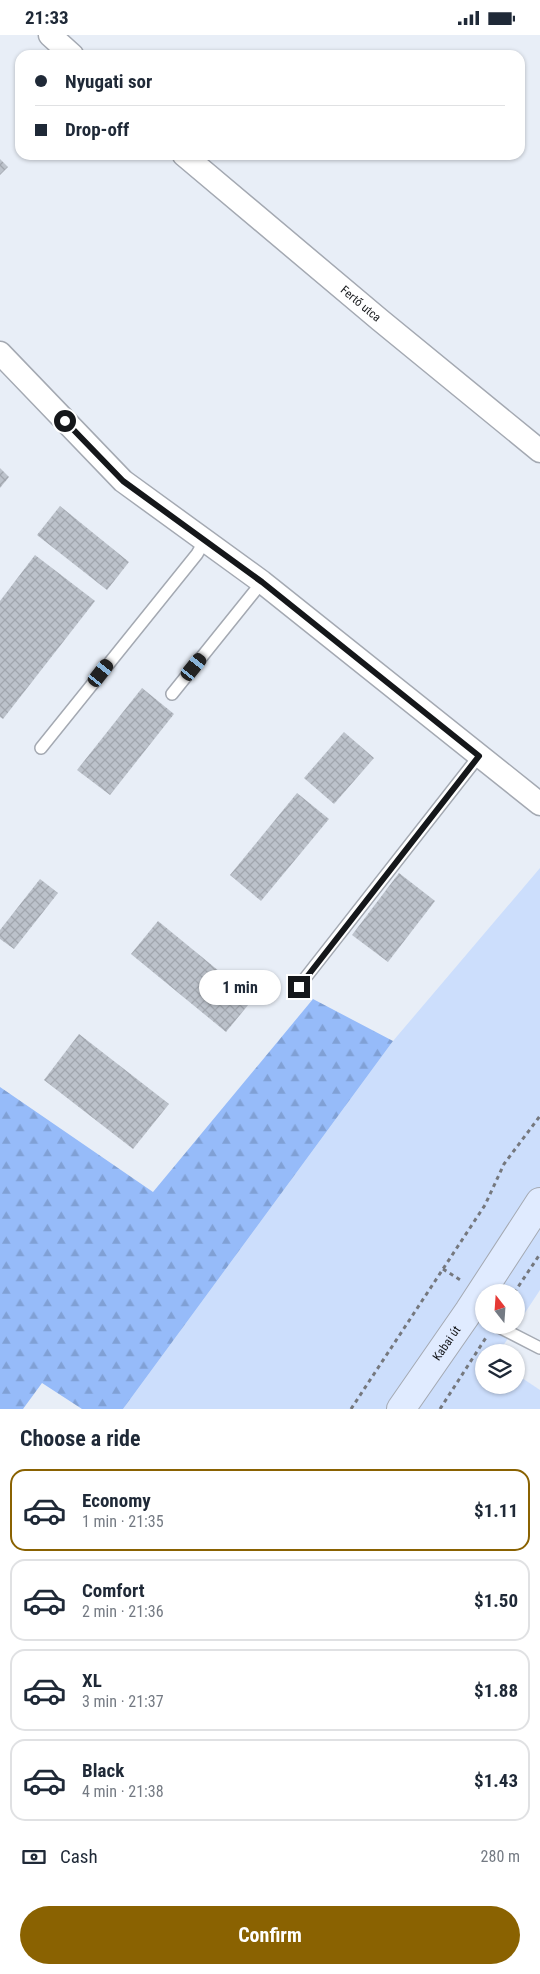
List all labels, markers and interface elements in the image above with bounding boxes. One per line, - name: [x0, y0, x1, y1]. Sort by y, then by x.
- text: 21:33: [25, 6, 69, 29]
- text: Nyugati sor: [65, 70, 152, 93]
- text: Drop-off: [65, 118, 129, 141]
- street label: Fertő utca: [338, 283, 384, 325]
- route start: [54, 410, 76, 432]
- car: [178, 651, 209, 683]
- car: [85, 657, 116, 689]
- callout: 1 min: [199, 969, 282, 1005]
- route end: [288, 976, 310, 998]
- text: 1 min: [222, 978, 258, 997]
- north arrow: [475, 1284, 525, 1334]
- map controls: [475, 1284, 525, 1394]
- street label: Kabai út: [430, 1323, 464, 1363]
- button: layers: [475, 1344, 525, 1394]
- text: Choose a ride: [20, 1426, 141, 1451]
- icon: car: [22, 1488, 67, 1533]
- text: Economy: [82, 1489, 151, 1512]
- text: $1.11: [474, 1499, 518, 1522]
- text: 1 min · 21:35: [82, 1512, 164, 1531]
- icon: car: [22, 1578, 67, 1623]
- text: Comfort: [82, 1579, 145, 1602]
- text: $1.50: [474, 1589, 518, 1612]
- text: 2 min · 21:36: [82, 1602, 164, 1621]
- icon: car: [22, 1668, 67, 1713]
- text: XL: [82, 1669, 102, 1692]
- text: $1.88: [474, 1679, 518, 1702]
- text: 3 min · 21:37: [82, 1692, 164, 1711]
- icon: car: [22, 1758, 67, 1803]
- text: Black: [82, 1759, 124, 1782]
- text: $1.43: [474, 1769, 518, 1792]
- text: 4 min · 21:38: [82, 1782, 164, 1801]
- icon: cash: [20, 1843, 48, 1871]
- text: Cash: [60, 1845, 98, 1868]
- text: 280 m: [481, 1847, 520, 1866]
- button: Confirm: [20, 1906, 520, 1964]

